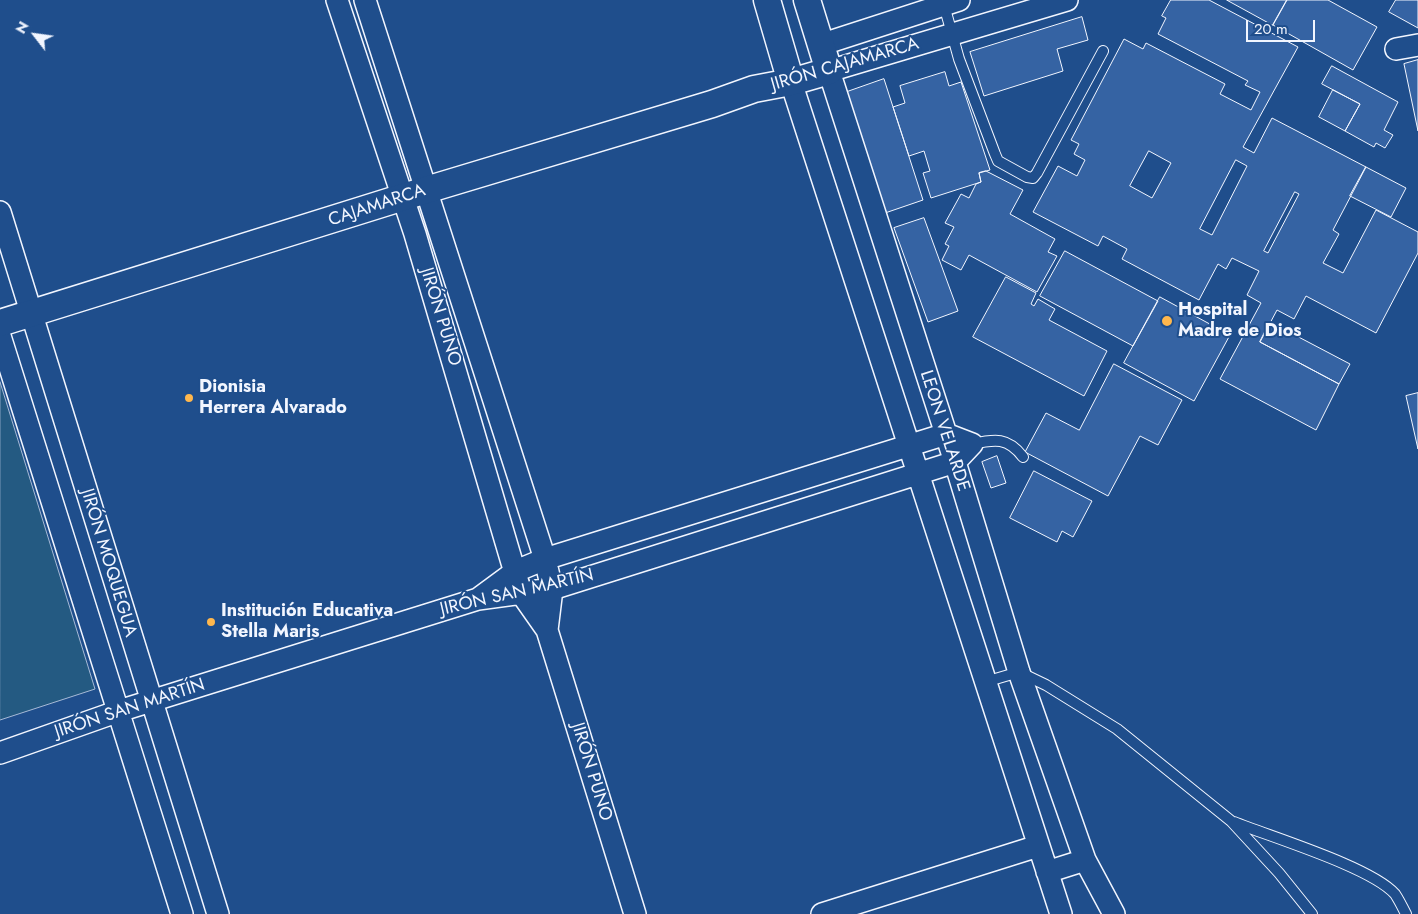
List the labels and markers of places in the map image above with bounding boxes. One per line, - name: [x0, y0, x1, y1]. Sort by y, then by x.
- place label: Hospital Madre de Dios: [1178, 300, 1301, 342]
- marker: Hospital Madre de Dios: [1160, 314, 1174, 328]
- place label: Dionisia Herrera Alvarado: [199, 377, 347, 419]
- marker: Dionisia Herrera Alvarado: [183, 392, 195, 404]
- place label: Institución Educativa Stella Maris: [221, 601, 393, 644]
- marker: Institución Educativa Stella Maris: [205, 616, 217, 628]

